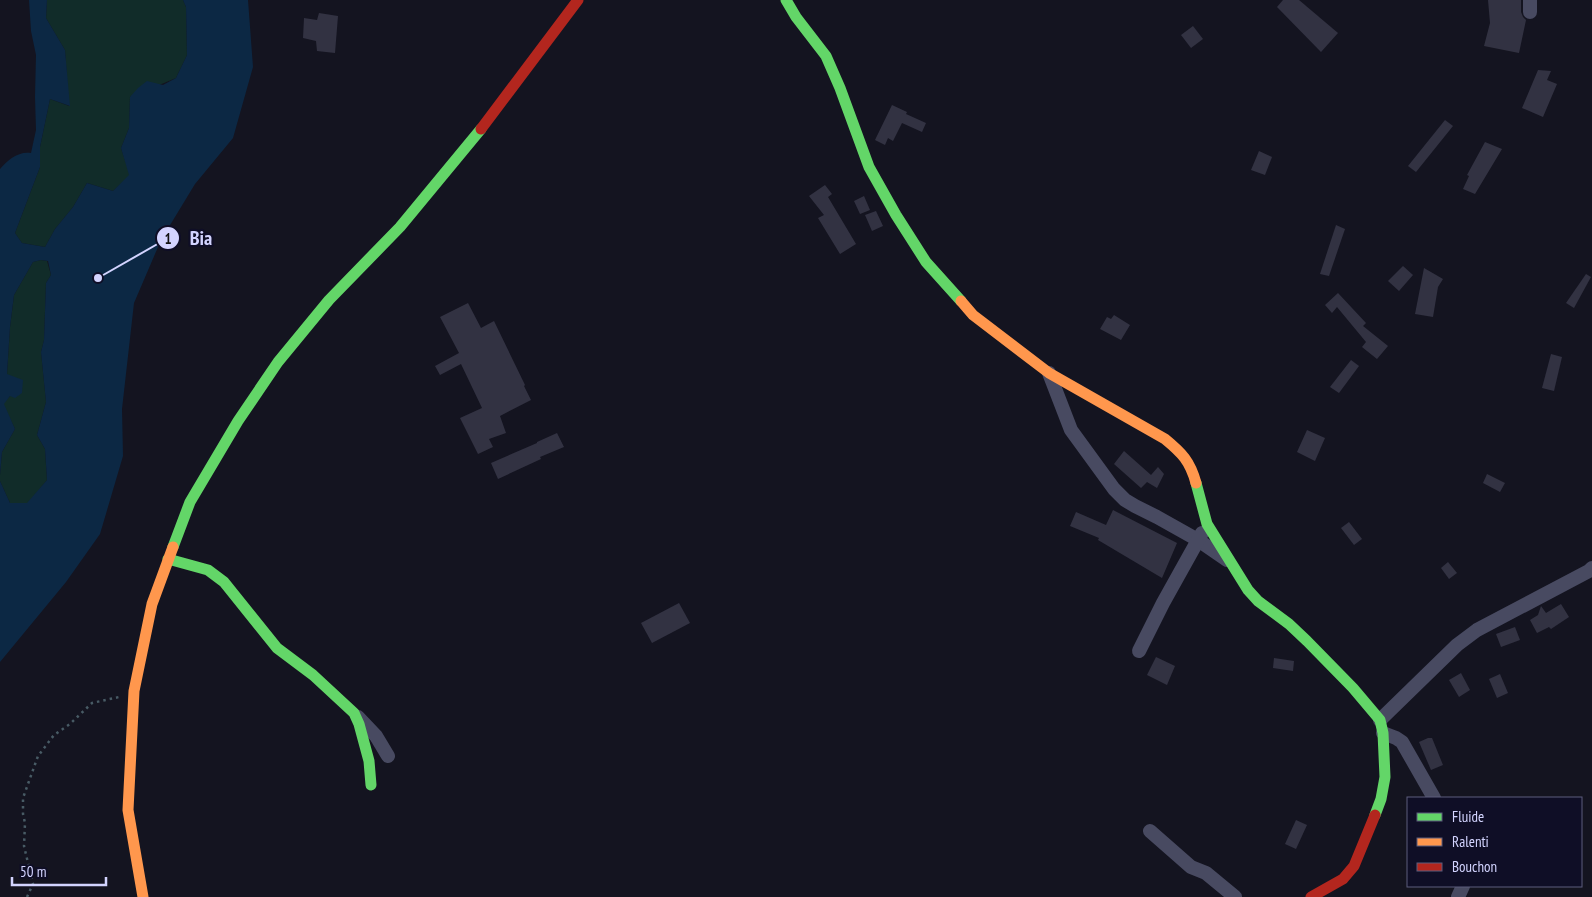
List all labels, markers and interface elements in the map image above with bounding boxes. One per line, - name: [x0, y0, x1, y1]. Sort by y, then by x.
- callout: Bia: [155, 221, 223, 256]
- text: Bia: [190, 225, 212, 251]
- text: 1: [164, 229, 172, 248]
- legend: [1407, 797, 1582, 887]
- text: Fluide: [1452, 807, 1484, 826]
- text: Ralenti: [1452, 832, 1489, 851]
- scale bar: [12, 854, 106, 886]
- text: Bouchon: [1452, 857, 1497, 876]
- text: 50 m: [20, 862, 46, 881]

